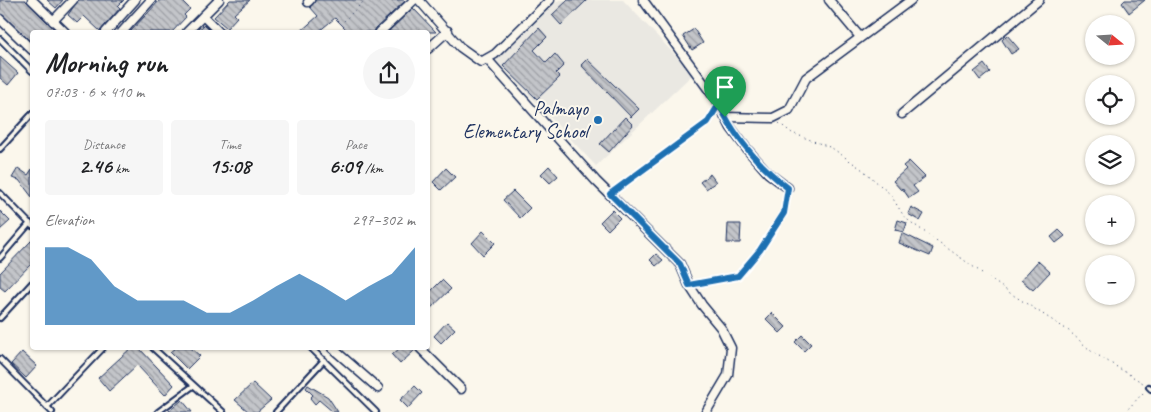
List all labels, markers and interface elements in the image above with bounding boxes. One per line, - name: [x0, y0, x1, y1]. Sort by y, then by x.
- north arrow: [1085, 15, 1135, 65]
- map controls: [1085, 15, 1135, 305]
- text: Morning run: [45, 45, 167, 80]
- button: share: [363, 47, 415, 99]
- pin: [704, 66, 746, 117]
- icon: arrive: [711, 73, 739, 101]
- button: locate: [1085, 75, 1135, 125]
- text: 07:03 · 6 × 410 m: [45, 82, 144, 102]
- place label: Palmayo Elementary School: [463, 96, 592, 144]
- marker: Palmayo Elementary School: [592, 114, 604, 126]
- button: layers: [1085, 135, 1135, 185]
- text: Distance: [83, 136, 125, 153]
- text: Time: [219, 136, 241, 153]
- text: Pace: [345, 136, 367, 153]
- text: 2.46: [79, 153, 112, 179]
- text: 15:08: [209, 153, 251, 179]
- text: 6:09: [329, 153, 362, 179]
- text: km: [112, 160, 129, 177]
- text: /km: [362, 160, 383, 177]
- button: +: [1085, 195, 1135, 245]
- text: Elevation: [45, 210, 94, 230]
- text: 297–302 m: [352, 210, 415, 230]
- button: −: [1085, 255, 1135, 305]

